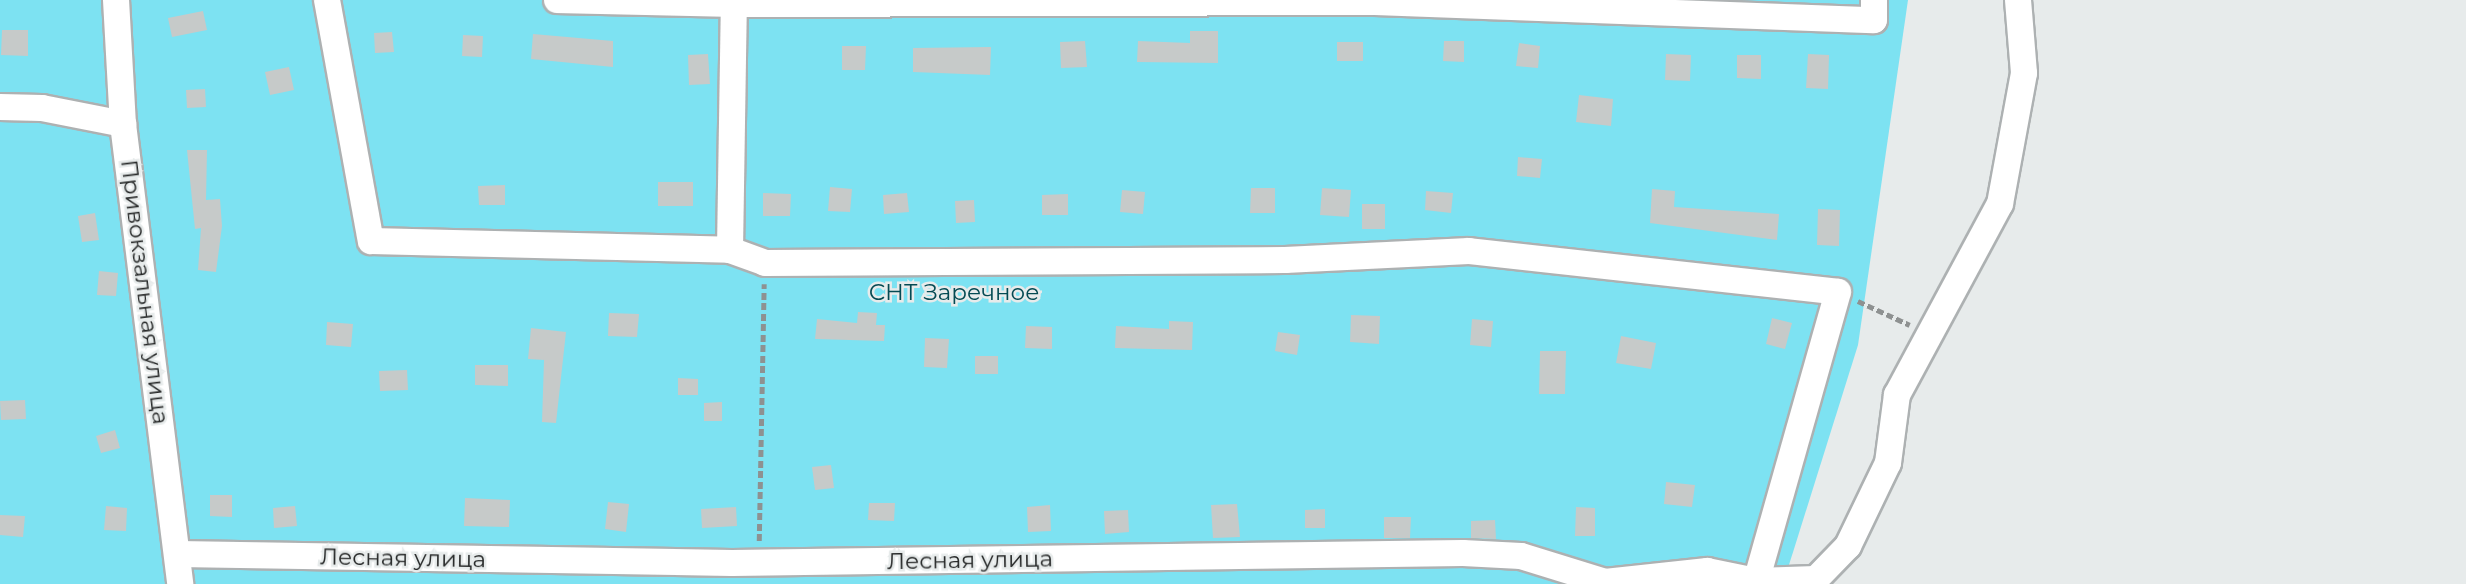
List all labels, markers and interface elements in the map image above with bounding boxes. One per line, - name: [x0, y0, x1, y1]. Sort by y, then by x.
- street label: Привокзальная улица: [115, 158, 175, 426]
- park label: СНТ Заречное: [869, 278, 1039, 306]
- street label: Лесная улица: [320, 543, 486, 573]
- street label: Лесная улица: [887, 545, 1053, 575]

